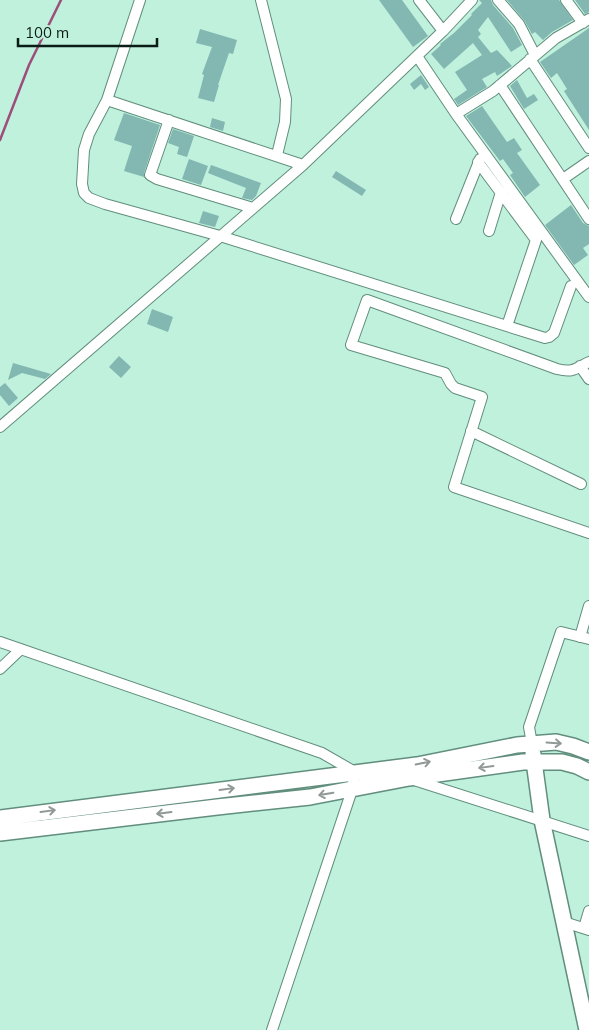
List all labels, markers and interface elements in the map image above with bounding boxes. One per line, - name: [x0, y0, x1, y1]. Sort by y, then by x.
- scale bar: [18, 15, 156, 47]
- text: 100 m: [25, 23, 69, 42]
- one-way arrow: [545, 739, 561, 748]
- one-way arrow: [414, 758, 430, 768]
- one-way arrow: [478, 763, 494, 773]
- one-way arrow: [219, 783, 235, 793]
- one-way arrow: [318, 790, 334, 800]
- one-way arrow: [40, 806, 56, 816]
- one-way arrow: [157, 809, 173, 819]

